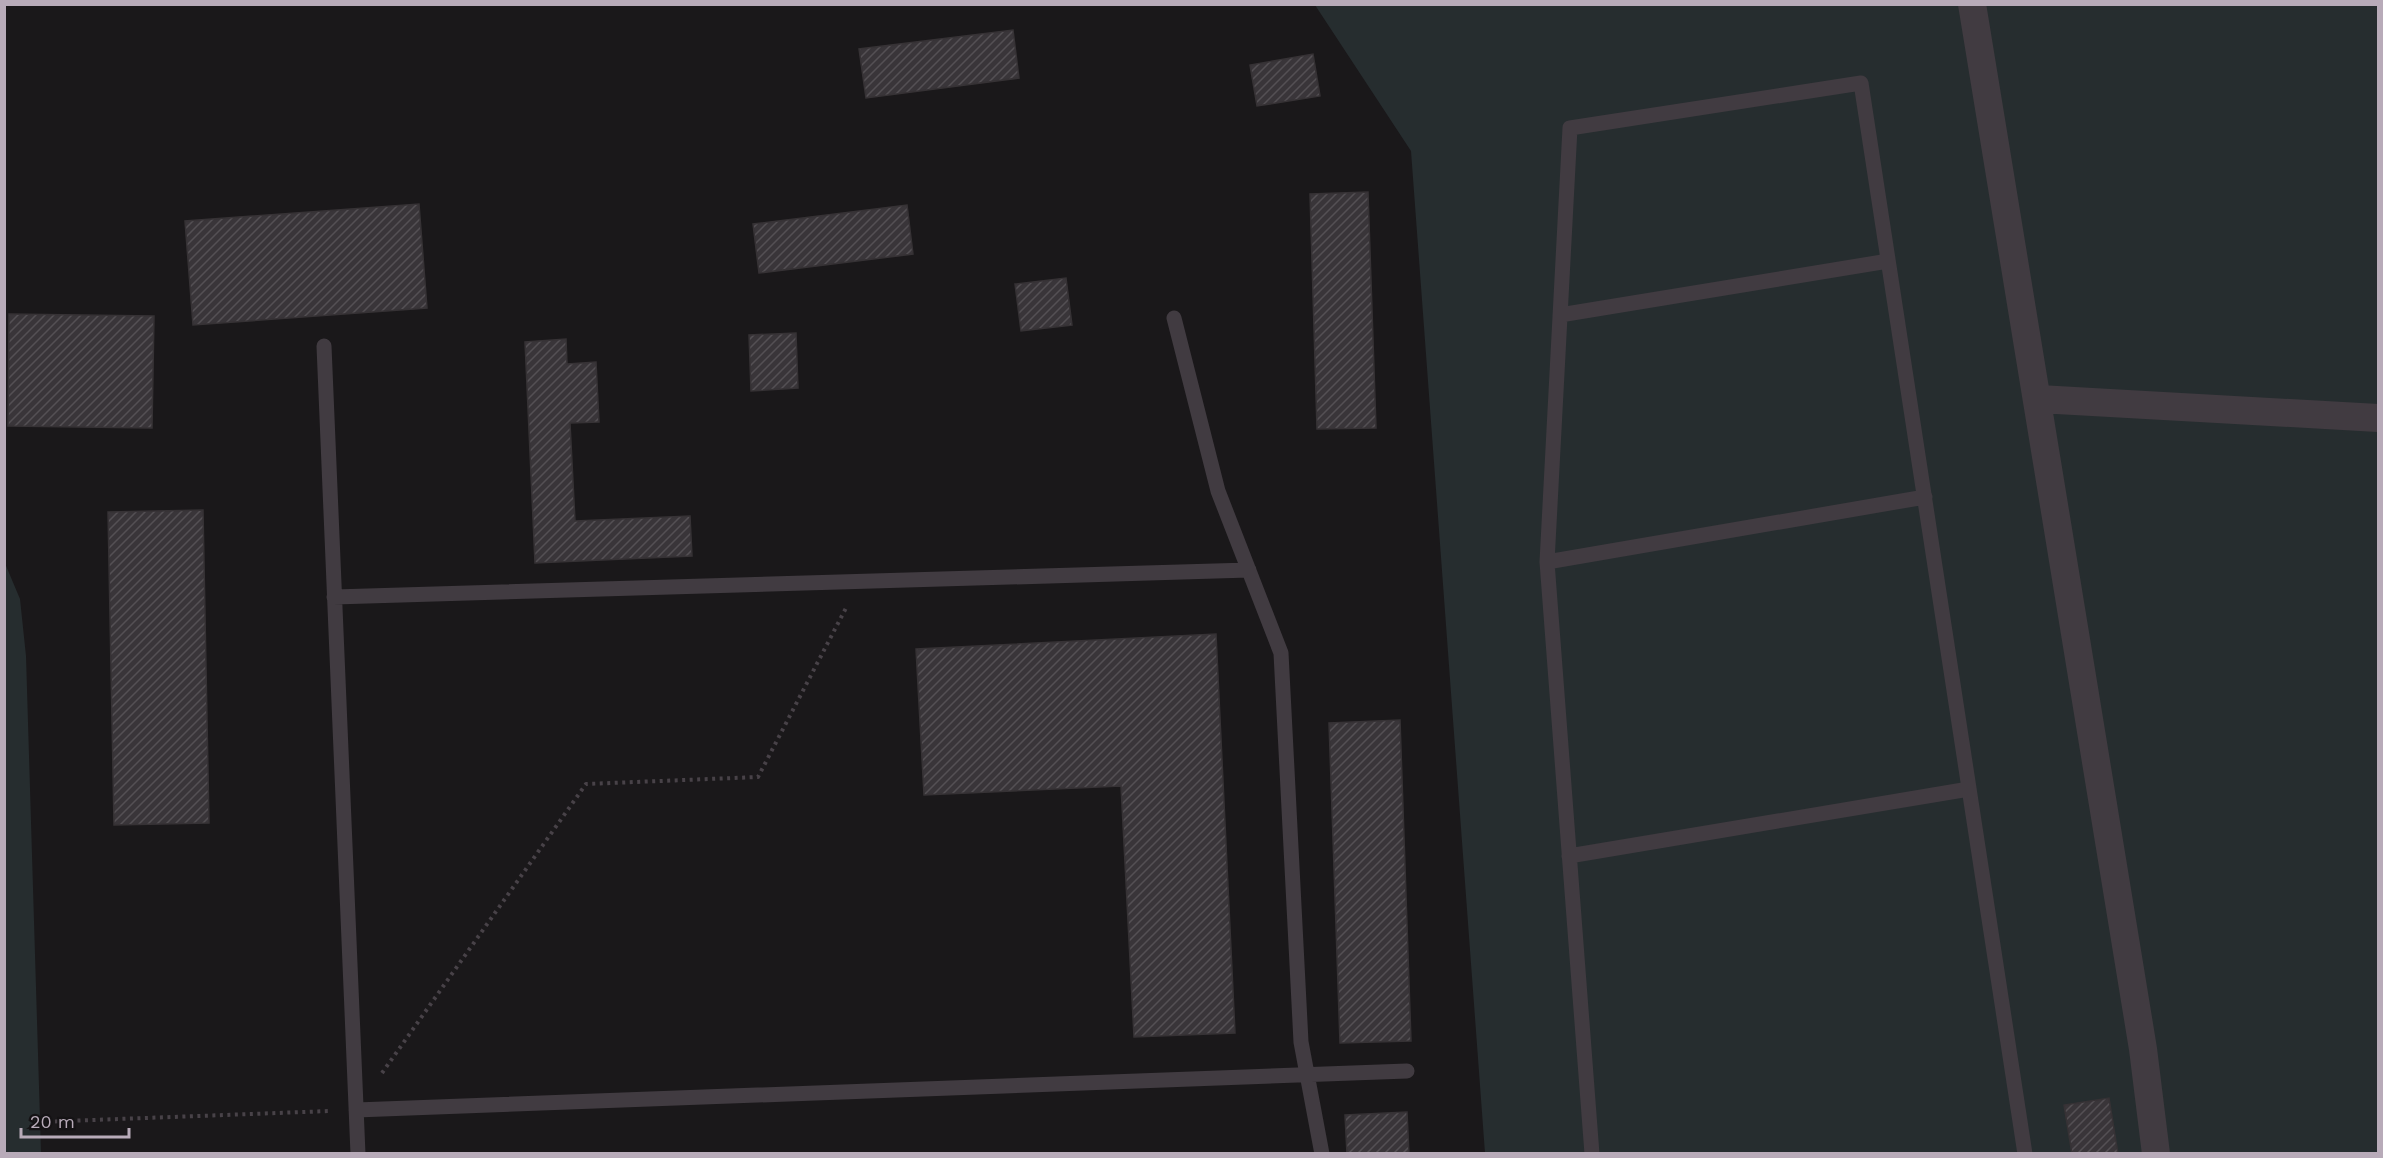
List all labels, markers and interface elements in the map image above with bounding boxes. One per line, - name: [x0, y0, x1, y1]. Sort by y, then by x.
- scale bar: [21, 1101, 129, 1139]
- text: 20 m: [30, 1111, 75, 1132]

